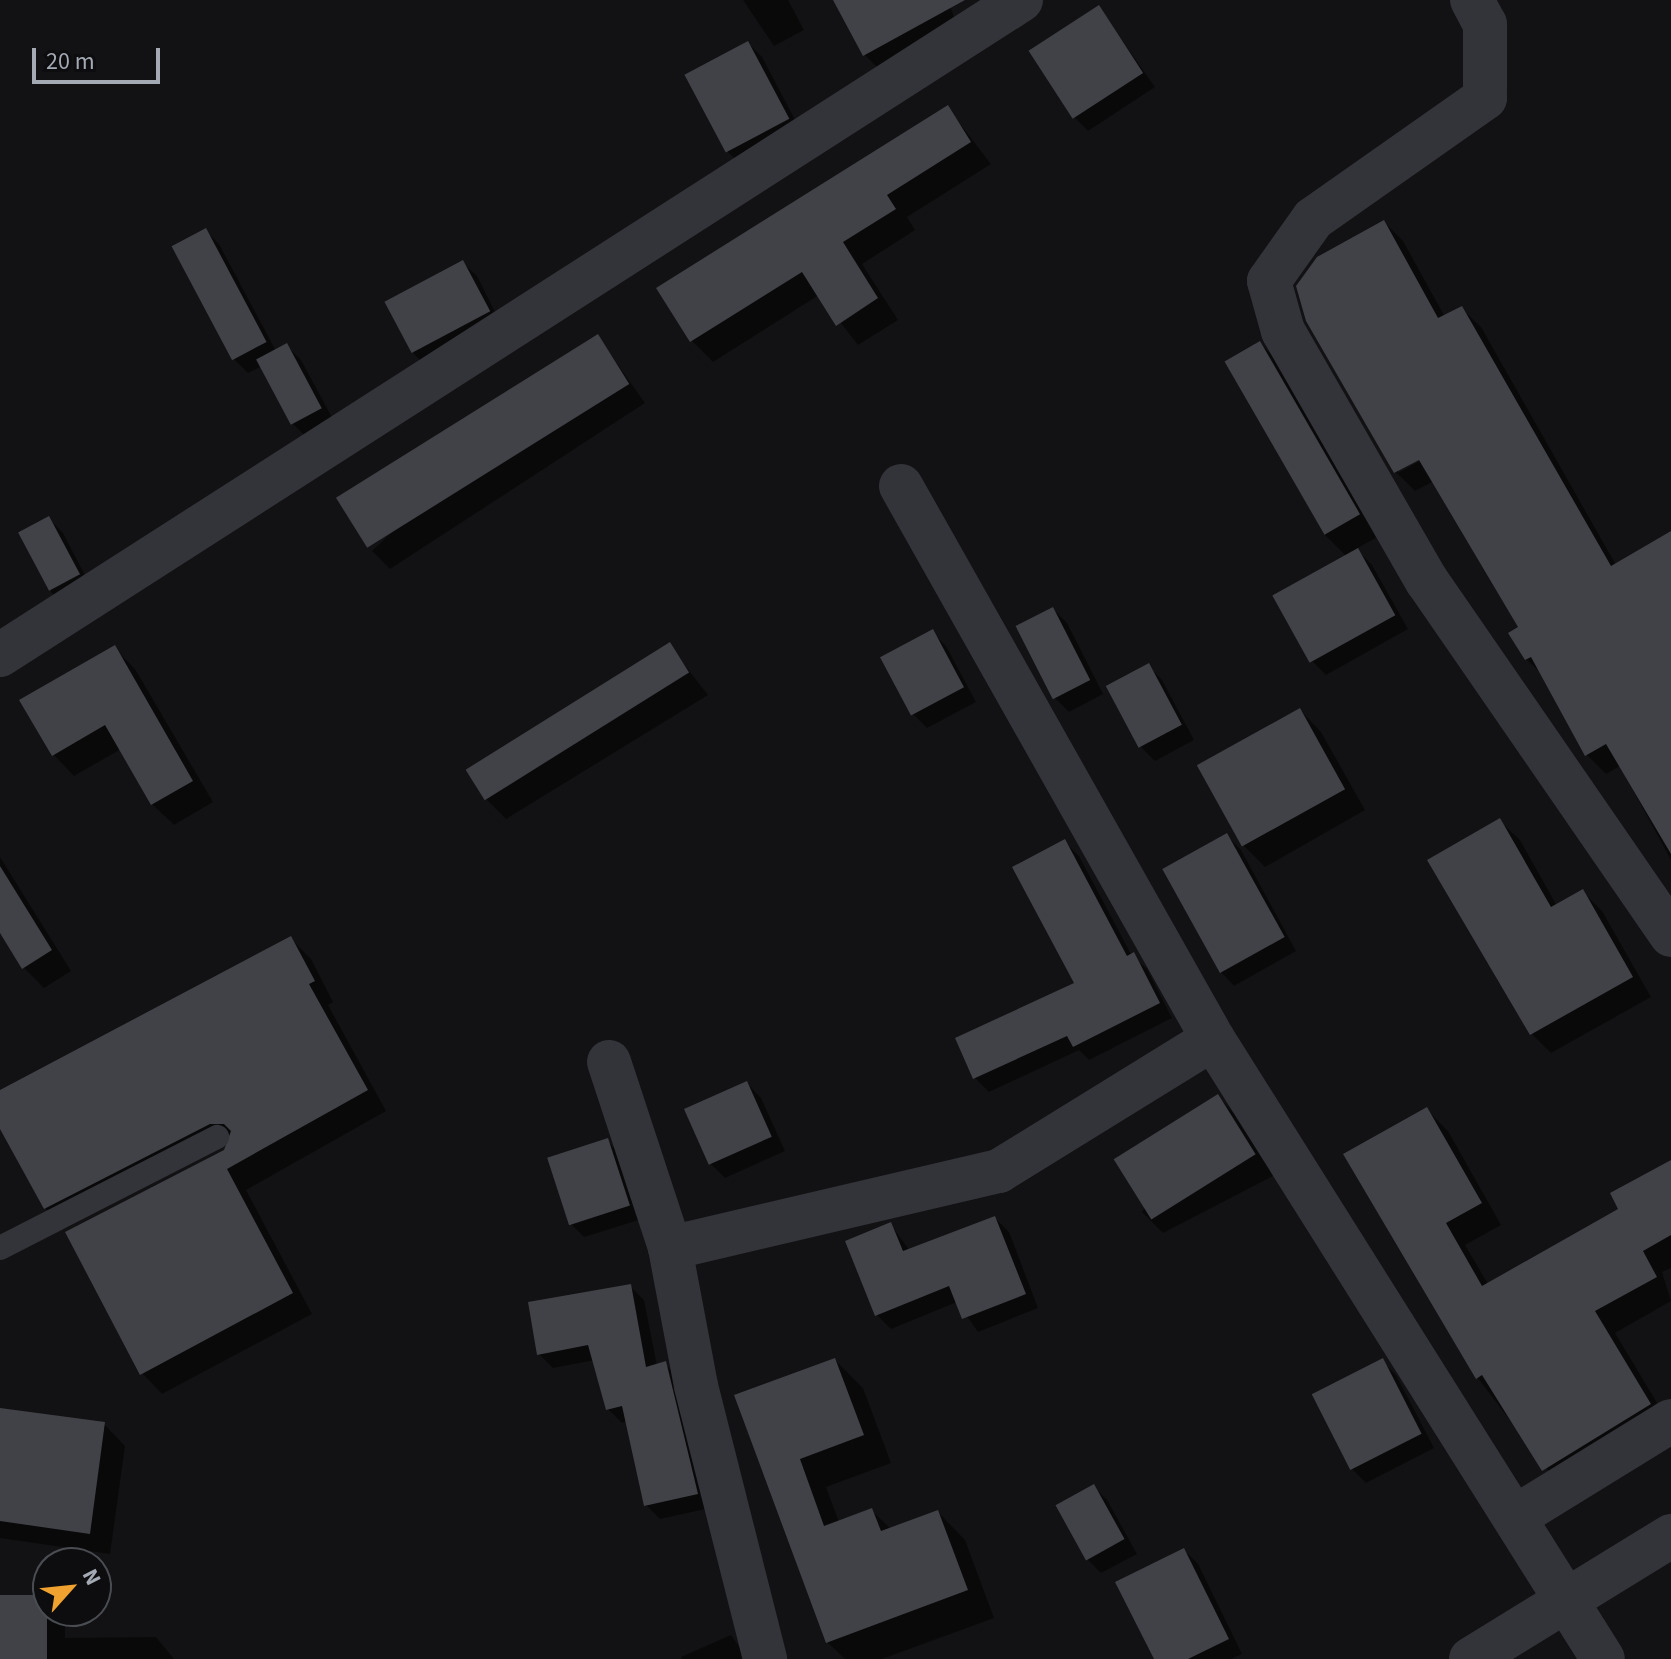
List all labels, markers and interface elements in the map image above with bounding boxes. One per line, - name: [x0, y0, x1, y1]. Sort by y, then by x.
- scale bar: [36, 32, 164, 82]
- text: 20 m: [46, 44, 95, 79]
- north arrow: [32, 1547, 112, 1627]
- text: N: [74, 1563, 109, 1591]

